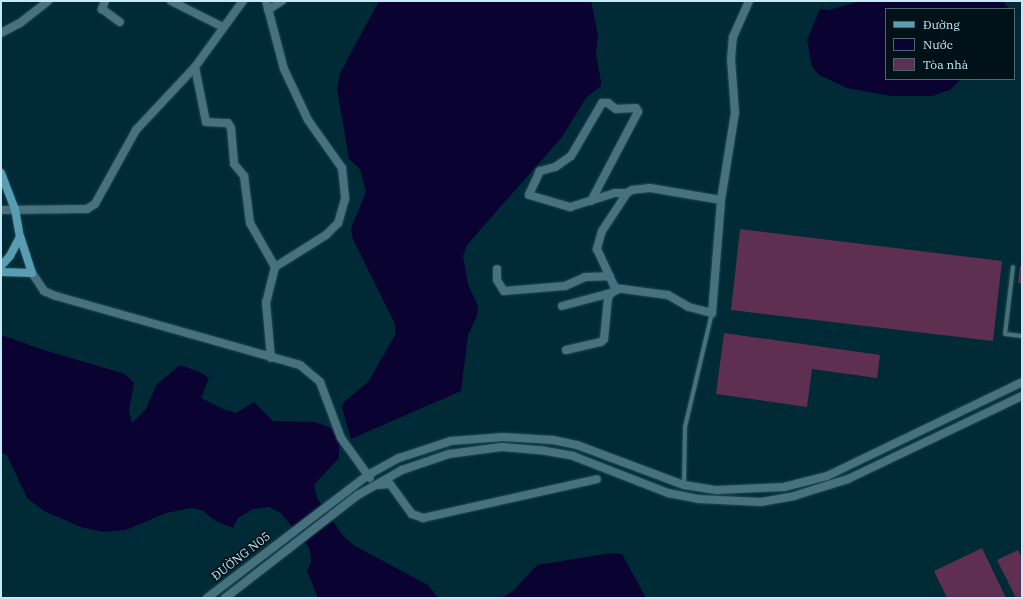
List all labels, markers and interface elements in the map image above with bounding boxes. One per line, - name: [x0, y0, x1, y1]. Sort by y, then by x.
- legend: [885, 8, 1015, 80]
- text: Đường: [923, 17, 960, 32]
- text: Nước: [923, 37, 953, 52]
- text: Tòa nhà: [923, 57, 968, 72]
- street label: ĐƯỜNG N05: [209, 529, 273, 583]

